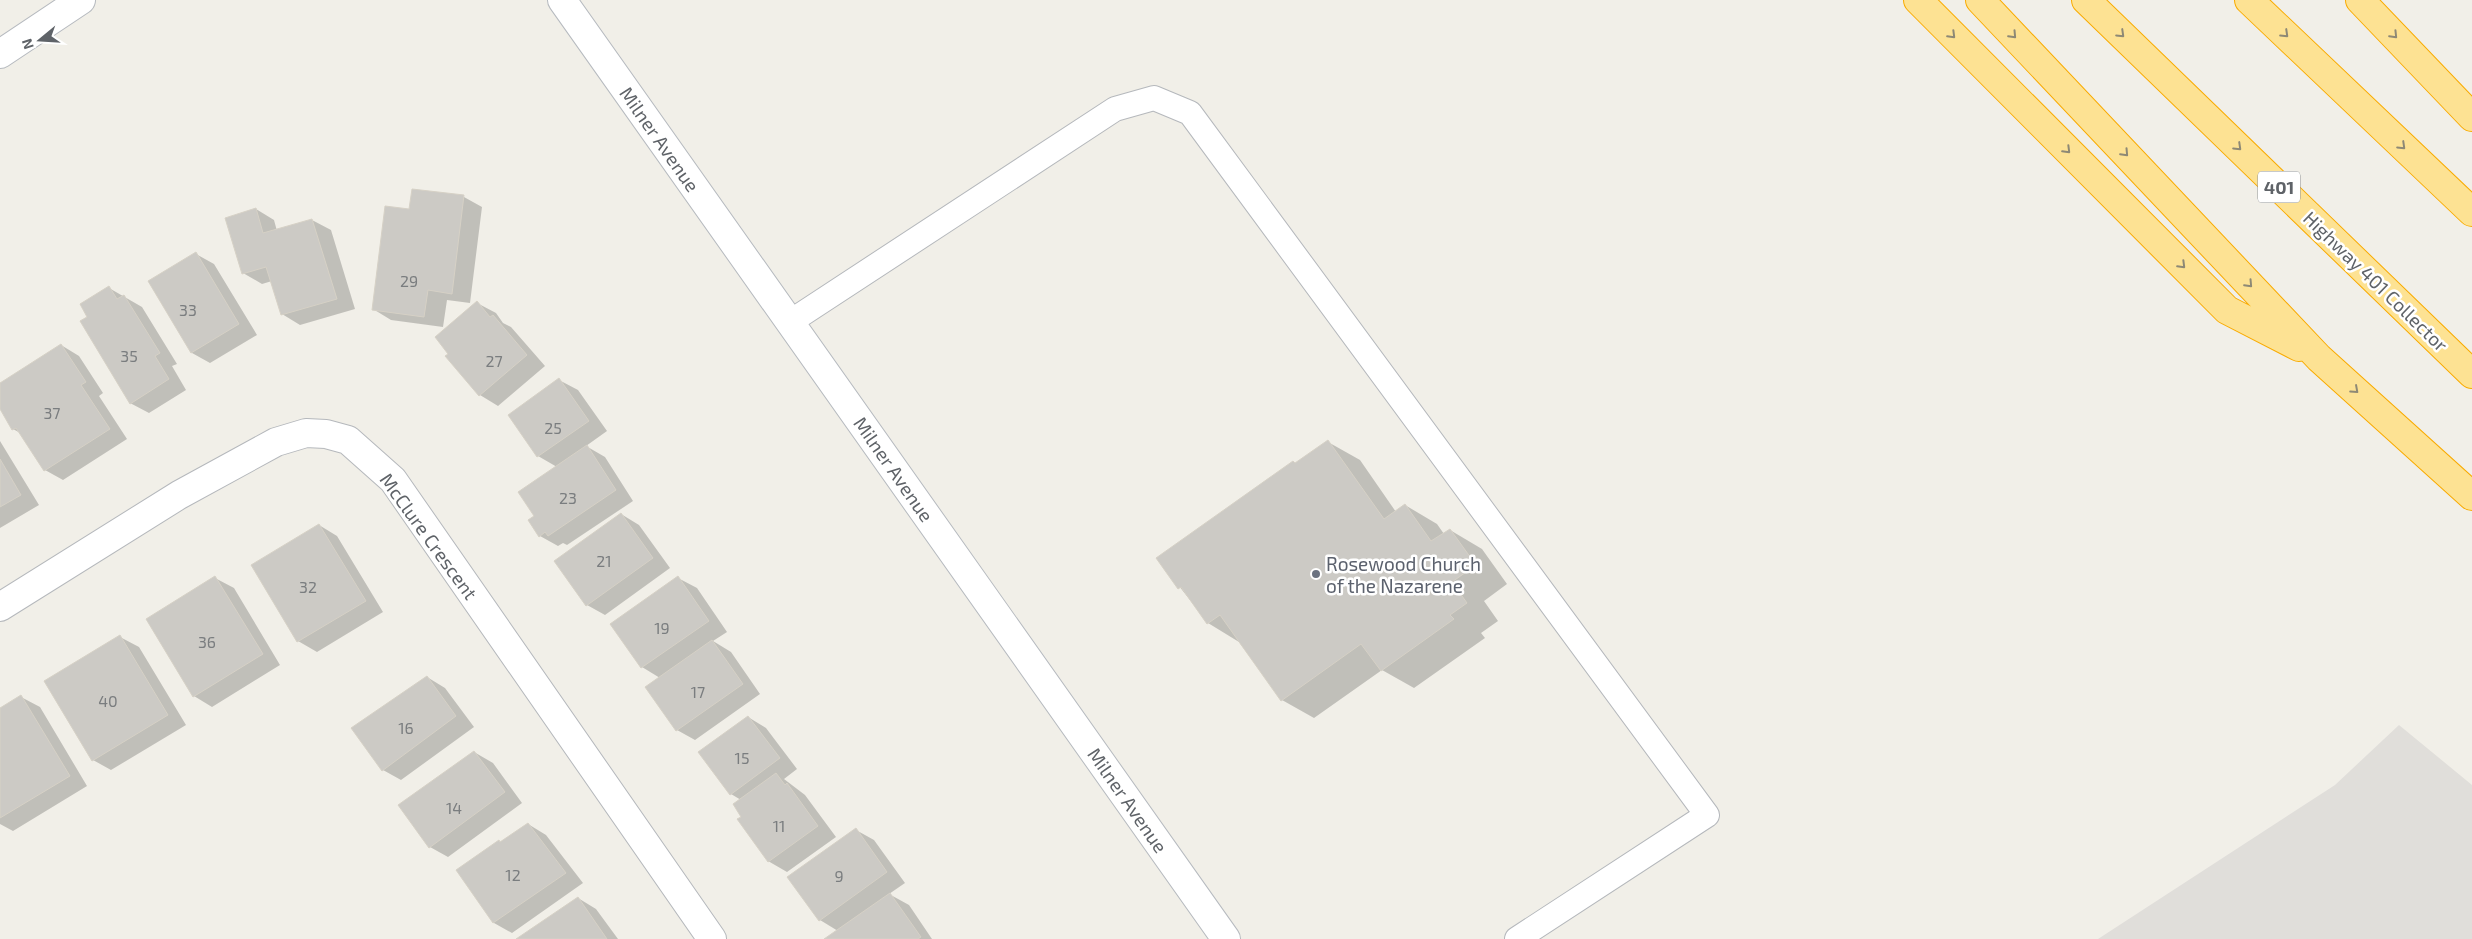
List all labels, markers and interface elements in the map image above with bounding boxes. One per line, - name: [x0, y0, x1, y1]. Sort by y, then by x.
- north arrow: [15, 15, 65, 65]
- one-way arrow: [2116, 28, 2125, 37]
- one-way arrow: [2279, 28, 2288, 37]
- one-way arrow: [1946, 29, 1955, 38]
- one-way arrow: [2007, 30, 2016, 39]
- one-way arrow: [2388, 30, 2397, 39]
- text: N: [18, 37, 37, 52]
- street label: Milner Avenue: [615, 82, 705, 196]
- one-way arrow: [2397, 140, 2406, 149]
- one-way arrow: [2232, 141, 2241, 150]
- one-way arrow: [2061, 144, 2070, 153]
- one-way arrow: [2119, 148, 2128, 157]
- road number: 401: [2258, 172, 2300, 202]
- street label: Highway 401 Collector: [2299, 206, 2453, 356]
- one-way arrow: [2176, 259, 2185, 268]
- house number: 29: [400, 271, 418, 290]
- one-way arrow: [2243, 278, 2252, 287]
- house number: 33: [179, 300, 197, 319]
- house number: 35: [120, 346, 138, 365]
- house number: 27: [485, 351, 503, 370]
- one-way arrow: [2350, 384, 2359, 393]
- house number: 37: [43, 403, 61, 422]
- street label: Milner Avenue: [849, 412, 939, 526]
- house number: 25: [544, 418, 562, 437]
- street label: McClure Crescent: [375, 468, 483, 604]
- house number: 23: [559, 488, 577, 507]
- house number: 21: [596, 551, 612, 570]
- place label: Rosewood Church of the Nazarene: [1326, 552, 1481, 597]
- marker: Rosewood Church of the Nazarene: [1310, 568, 1322, 580]
- house number: 32: [299, 577, 317, 596]
- house number: 19: [654, 618, 670, 637]
- house number: 36: [198, 632, 216, 651]
- house number: 17: [691, 682, 705, 701]
- house number: 40: [98, 691, 118, 710]
- house number: 16: [398, 718, 414, 737]
- street label: Milner Avenue: [1083, 743, 1173, 857]
- house number: 15: [735, 748, 749, 767]
- house number: 14: [446, 798, 462, 817]
- house number: 11: [773, 816, 785, 835]
- house number: 12: [505, 865, 521, 884]
- house number: 9: [834, 866, 844, 885]

